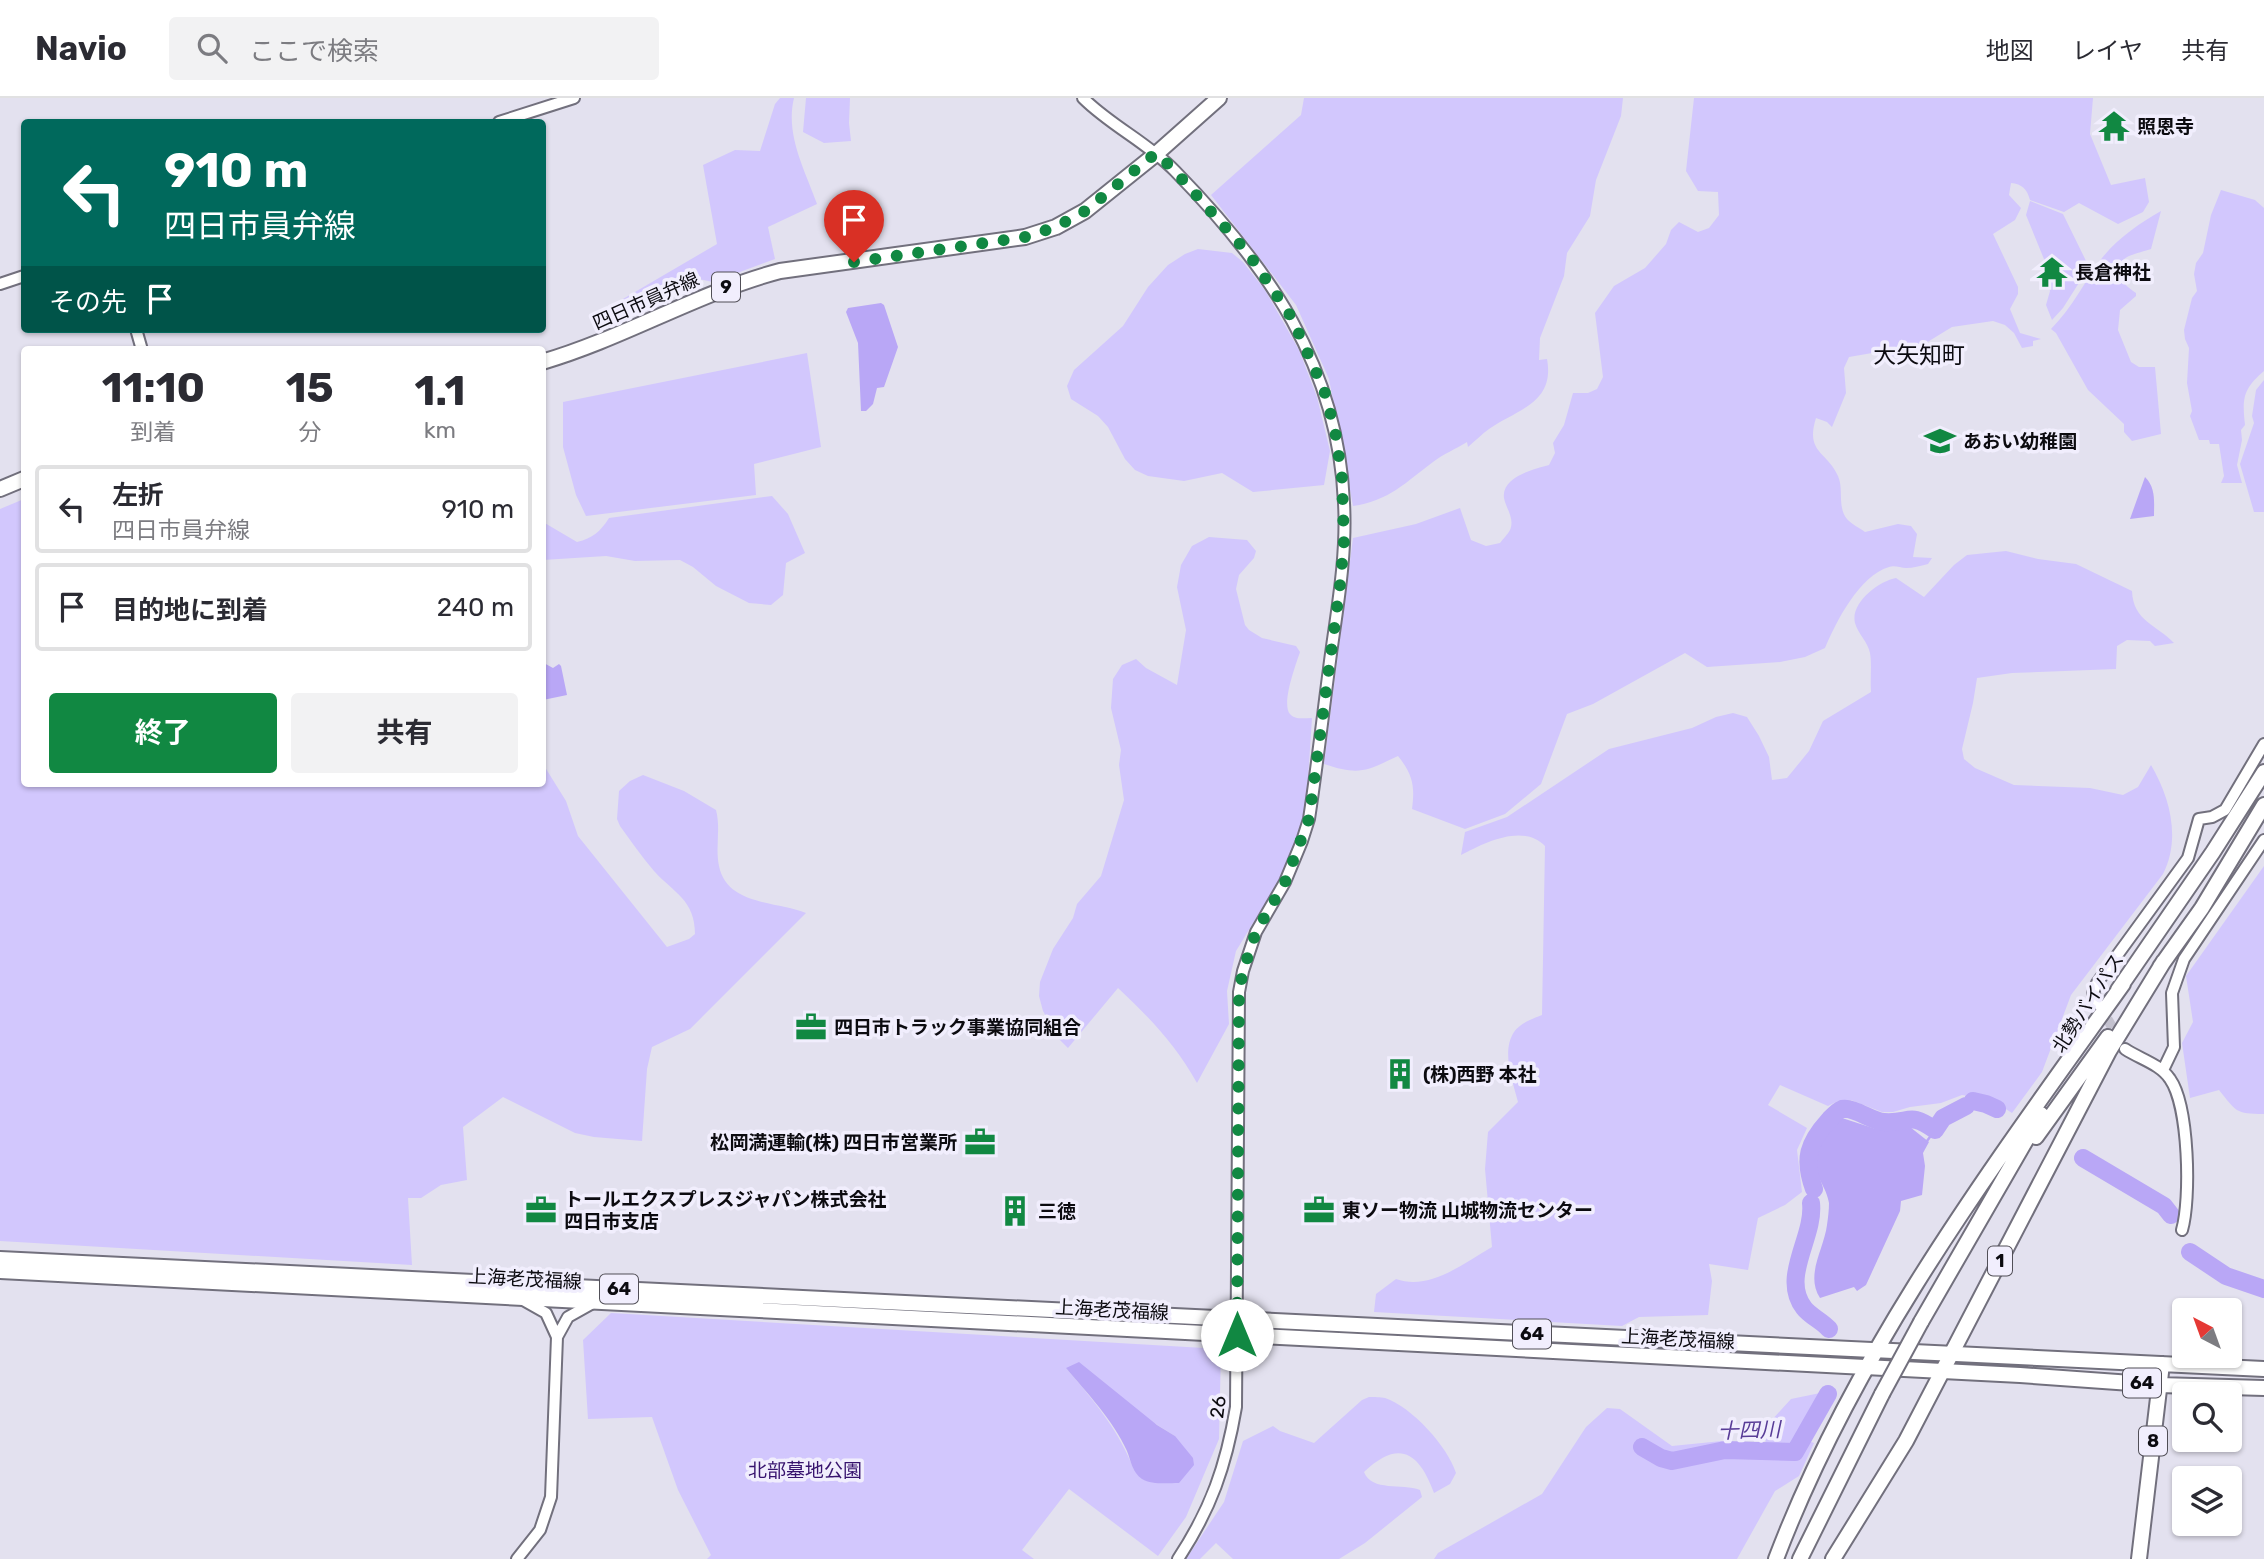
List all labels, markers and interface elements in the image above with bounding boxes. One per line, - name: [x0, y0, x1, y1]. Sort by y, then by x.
- search box: [169, 17, 659, 80]
- text: Navio: [35, 29, 127, 68]
- icon: search: [193, 29, 231, 67]
- text: ここで検索: [249, 36, 379, 67]
- text: 地図: [1986, 37, 2034, 65]
- text: レイヤ: [2072, 37, 2143, 65]
- text: 共有: [2181, 37, 2229, 65]
- temple icon: 照恩寺: [2097, 109, 2131, 143]
- place label: 照恩寺: [2137, 115, 2194, 138]
- text: 910 m: [164, 141, 308, 199]
- icon: left: [49, 147, 140, 238]
- pin: [824, 190, 884, 262]
- icon: arrive: [835, 201, 873, 239]
- text: 四日市員弁線: [164, 207, 356, 245]
- temple icon: 長倉神社: [2035, 255, 2069, 289]
- place label: 長倉神社: [2075, 261, 2151, 284]
- street label: 四日市員弁線: [589, 267, 703, 335]
- road number: 9: [712, 272, 740, 302]
- icon: arrive: [141, 280, 179, 318]
- text: その先: [49, 287, 127, 318]
- district label: 大矢知町: [1873, 341, 1965, 369]
- text: 11:10: [102, 363, 205, 413]
- text: 15: [286, 363, 334, 413]
- text: 1.1: [414, 366, 465, 416]
- text: km: [424, 416, 456, 444]
- text: 到着: [130, 418, 176, 446]
- text: 分: [298, 418, 321, 446]
- school or university icon: あおい幼稚園: [1923, 424, 1957, 458]
- place label: あおい幼稚園: [1963, 430, 2077, 453]
- text: 左折: [112, 480, 164, 511]
- icon: left: [53, 490, 91, 528]
- text: 910 m: [441, 494, 514, 525]
- text: 四日市員弁線: [112, 516, 250, 544]
- icon: arrive: [53, 588, 91, 626]
- text: 240 m: [437, 592, 514, 623]
- text: 目的地に到着: [112, 595, 268, 626]
- button: 終了: [49, 693, 277, 773]
- button: 共有: [291, 693, 518, 773]
- street label: 北勢バイパス: [2047, 949, 2129, 1057]
- office icon: 四日市トラック事業協同組合: [794, 1010, 828, 1044]
- place label: 四日市トラック事業協同組合: [834, 1016, 1081, 1039]
- building icon: (株)西野 本社: [1383, 1057, 1417, 1091]
- place label: (株)西野 本社: [1423, 1063, 1537, 1086]
- office icon: 松岡満運輸(株) 四日市営業所: [963, 1125, 997, 1159]
- place label: 松岡満運輸(株) 四日市営業所: [710, 1131, 957, 1154]
- place label: トールエクスプレスジャパン株式会社 四日市支店: [564, 1188, 886, 1233]
- office icon: トールエクスプレスジャパン株式会社 四日市支店: [524, 1193, 558, 1227]
- office icon: 東ソー物流 山城物流センター: [1302, 1193, 1336, 1227]
- building icon: 三徳: [998, 1194, 1032, 1228]
- place label: 東ソー物流 山城物流センター: [1342, 1199, 1593, 1222]
- place label: 三徳: [1038, 1200, 1076, 1223]
- road number: 1: [1988, 1246, 2012, 1276]
- street label: 上海老茂福線: [467, 1265, 583, 1293]
- road number: 64: [600, 1274, 638, 1304]
- street label: 上海老茂福線: [1054, 1296, 1170, 1324]
- position arrow: [1200, 1298, 1274, 1372]
- north arrow: [2172, 1298, 2242, 1368]
- map controls: [2172, 1298, 2242, 1536]
- road number: 64: [1513, 1320, 1551, 1349]
- street label: 上海老茂福線: [1620, 1325, 1736, 1353]
- road number: 64: [2123, 1368, 2161, 1398]
- button: search: [2172, 1382, 2242, 1452]
- street label: 26: [1205, 1394, 1231, 1420]
- water label: 十四川: [1717, 1416, 1783, 1444]
- road number: 8: [2139, 1426, 2167, 1456]
- park label: 北部墓地公園: [748, 1459, 862, 1482]
- button: layers: [2172, 1466, 2242, 1536]

